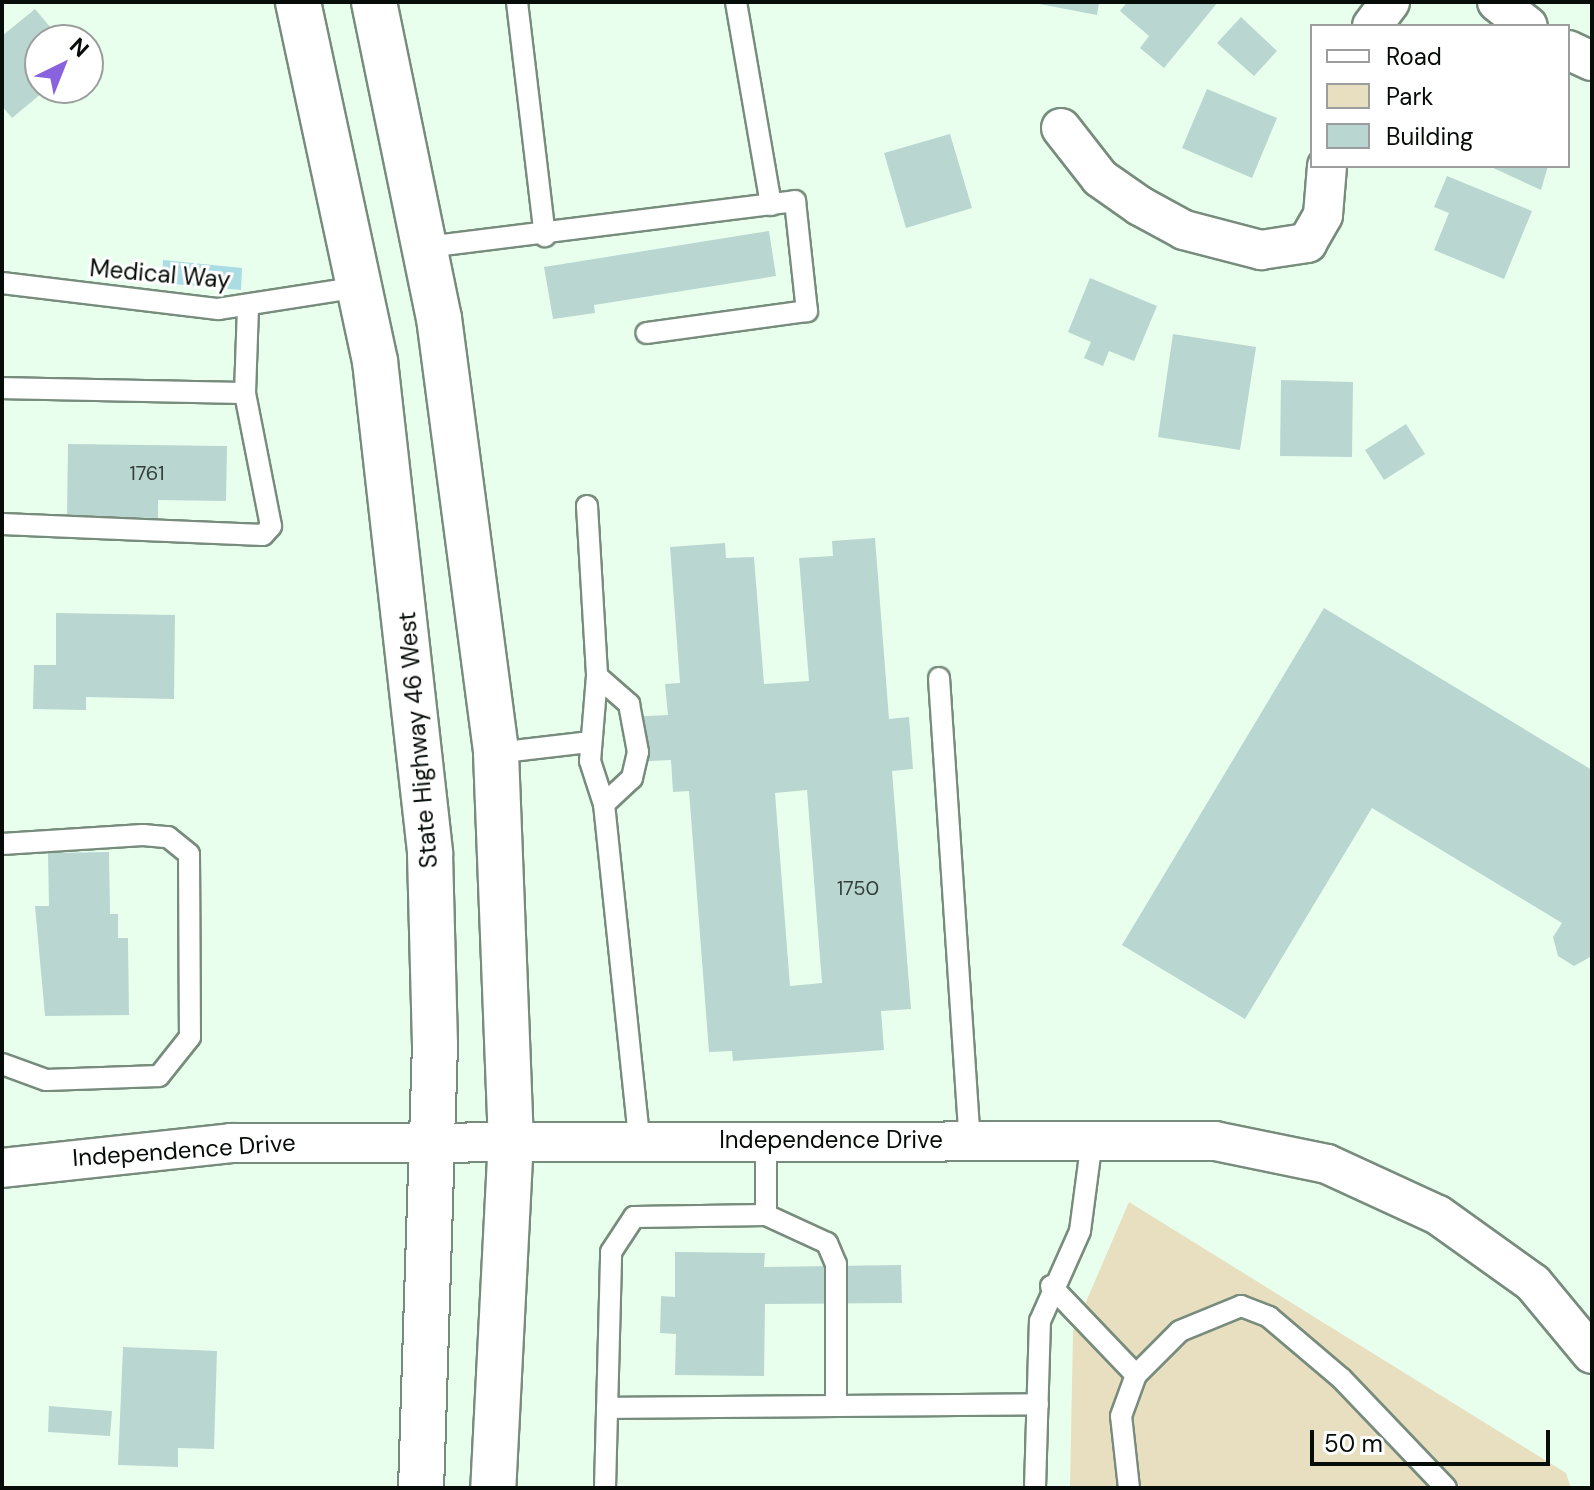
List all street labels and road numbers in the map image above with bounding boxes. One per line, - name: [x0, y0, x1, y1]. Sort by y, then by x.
- street label: Medical Way: [88, 253, 232, 295]
- street label: State Highway 46 West: [392, 611, 444, 869]
- street label: Independence Drive: [719, 1126, 943, 1154]
- street label: Independence Drive: [71, 1128, 297, 1172]

